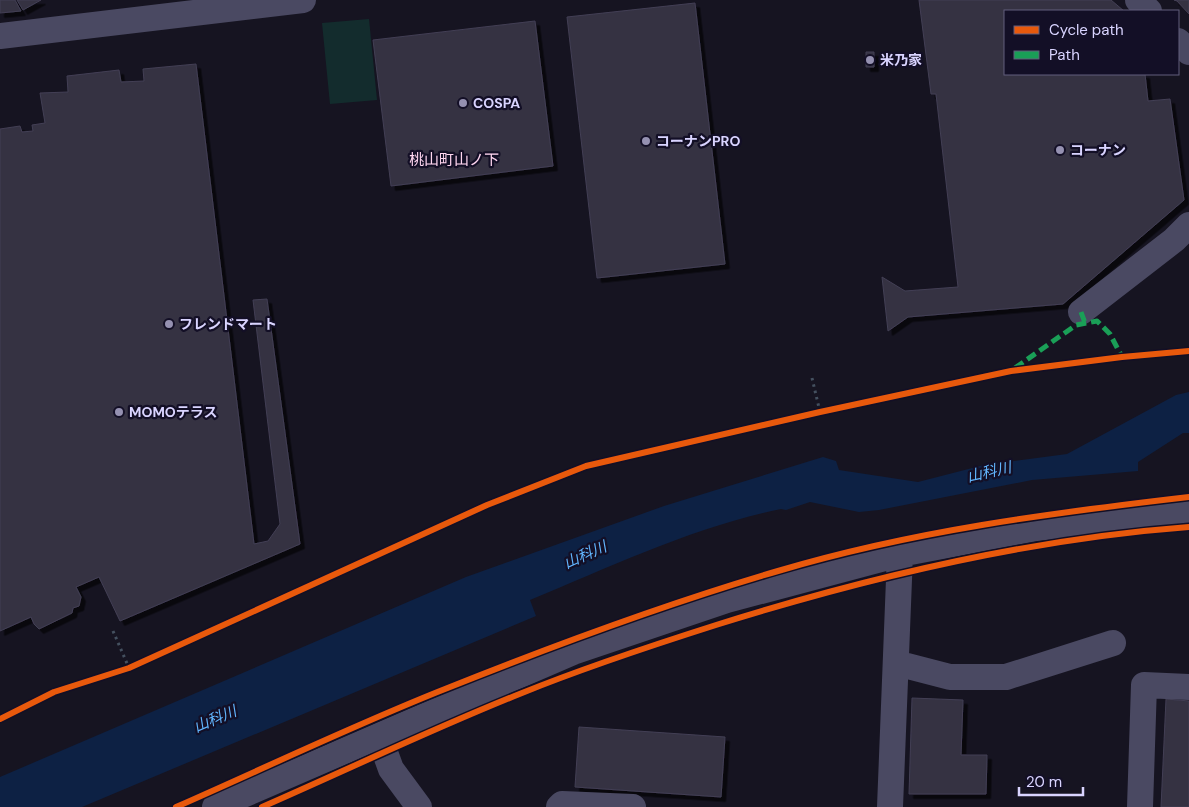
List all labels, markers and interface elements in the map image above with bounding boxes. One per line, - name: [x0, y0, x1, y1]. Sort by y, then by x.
- legend: [1004, 10, 1179, 75]
- text: Cycle path: [1049, 20, 1124, 40]
- text: Path: [1049, 45, 1080, 65]
- place label: 米乃家: [880, 51, 922, 69]
- marker: 米乃家: [864, 54, 876, 66]
- place label: COSPA: [473, 94, 520, 112]
- marker: COSPA: [457, 97, 469, 109]
- place label: コーナンPRO: [656, 132, 740, 150]
- marker: コーナンPRO: [640, 135, 652, 147]
- place label: コーナン: [1070, 141, 1126, 159]
- marker: コーナン: [1054, 144, 1066, 156]
- district label: 桃山町山ノ下: [409, 150, 499, 170]
- place label: フレンドマート: [179, 315, 277, 333]
- marker: フレンドマート: [163, 318, 175, 330]
- place label: MOMOテラス: [129, 403, 217, 421]
- marker: MOMOテラス: [113, 406, 125, 418]
- water label: 山科川: [965, 457, 1015, 487]
- water label: 山科川: [560, 536, 611, 573]
- water label: 山科川: [190, 700, 241, 737]
- scale bar: [1019, 764, 1083, 796]
- text: 20 m: [1026, 772, 1062, 792]

